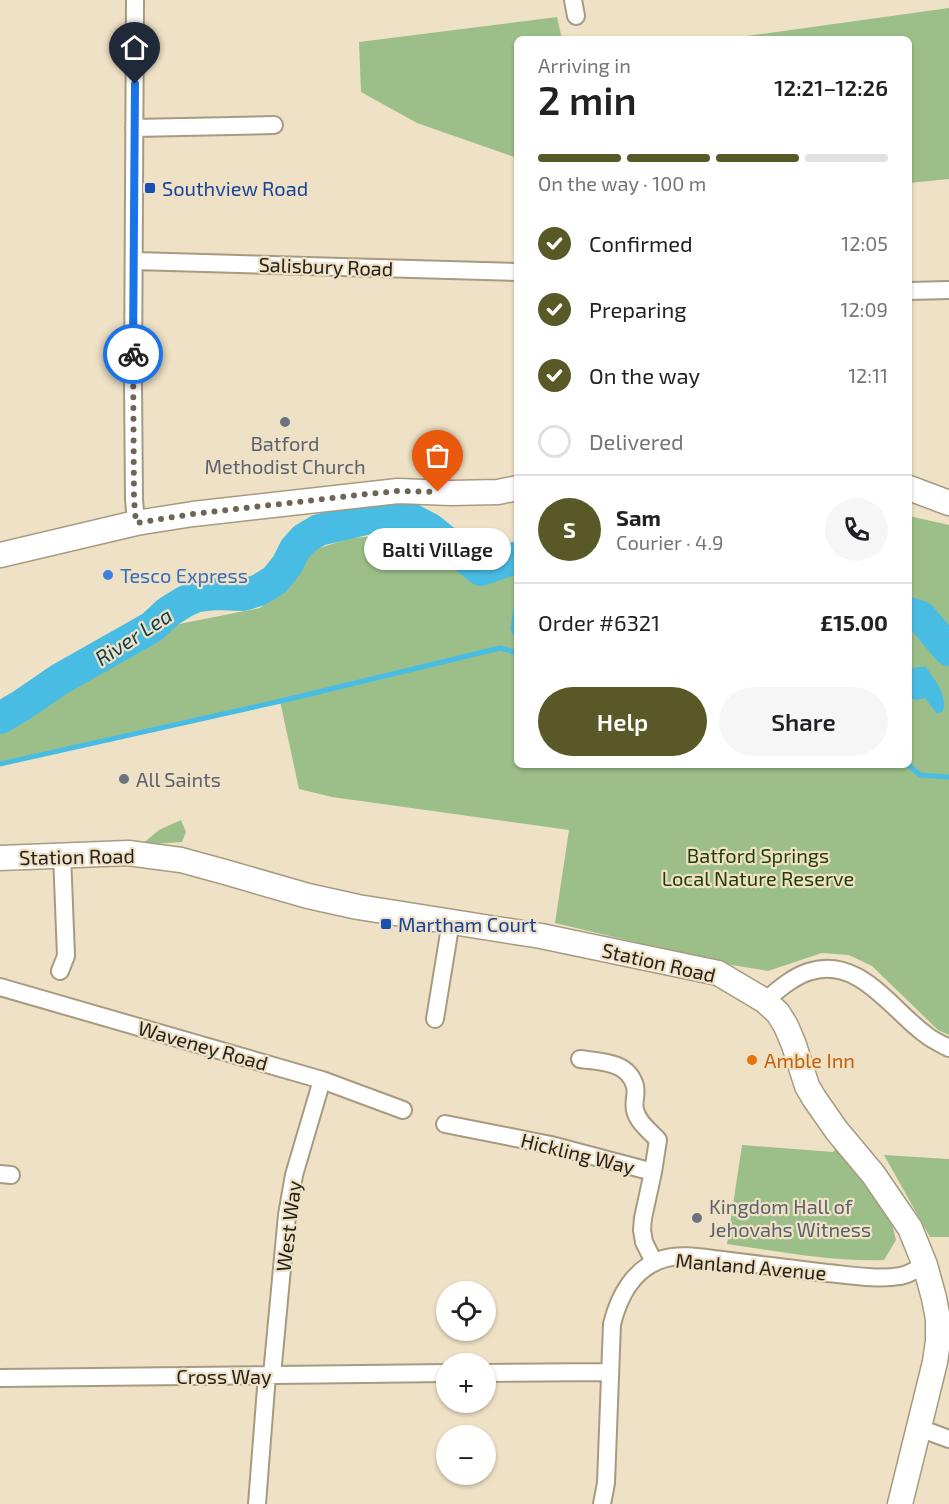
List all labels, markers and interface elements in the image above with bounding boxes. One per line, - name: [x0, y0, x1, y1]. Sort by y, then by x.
- pin: [109, 22, 160, 84]
- icon: home: [118, 31, 151, 64]
- text: Arriving in: [538, 53, 631, 77]
- text: 12:21–12:26: [774, 74, 888, 100]
- text: 2 min: [538, 76, 637, 123]
- text: On the way · 100 m: [538, 171, 706, 195]
- place label: Southview Road: [162, 176, 308, 200]
- marker: Southview Road: [143, 181, 157, 195]
- icon: check: [538, 227, 571, 260]
- text: Confirmed: [589, 230, 693, 256]
- text: 12:05: [841, 231, 888, 255]
- street label: Salisbury Road: [258, 252, 394, 280]
- icon: check: [538, 293, 571, 326]
- text: Preparing: [589, 296, 687, 322]
- text: 12:09: [841, 297, 888, 321]
- courier: [103, 324, 163, 384]
- icon: bike: [117, 338, 150, 371]
- icon: check: [538, 359, 571, 392]
- text: On the way: [589, 362, 700, 388]
- text: 12:11: [848, 363, 888, 387]
- marker: Batford Methodist Church: [278, 415, 292, 429]
- text: Delivered: [589, 428, 684, 454]
- pin: [412, 430, 463, 492]
- place label: Batford Methodist Church: [204, 431, 366, 478]
- icon: bag: [421, 439, 454, 472]
- button: phone: [825, 498, 888, 561]
- text: Sam: [616, 504, 661, 530]
- text: S: [563, 516, 576, 542]
- callout: Balti Village: [364, 528, 512, 570]
- text: Courier · 4.9: [616, 530, 723, 554]
- text: Balti Village: [382, 537, 493, 561]
- place label: Tesco Express: [120, 563, 248, 587]
- marker: Tesco Express: [101, 568, 115, 582]
- water label: River Lea: [90, 602, 176, 670]
- text: Order #6321: [538, 609, 660, 635]
- text: £15.00: [820, 609, 888, 635]
- button: Help: [538, 687, 707, 756]
- button: Share: [719, 687, 888, 756]
- place label: All Saints: [136, 767, 221, 791]
- marker: All Saints: [117, 772, 131, 786]
- street label: Station Road: [19, 843, 135, 869]
- park label: Batford Springs Local Nature Reserve: [662, 843, 854, 890]
- place label: Martham Court: [398, 912, 537, 936]
- marker: Martham Court: [379, 917, 393, 931]
- street label: Station Road: [600, 937, 718, 987]
- street label: Waveney Road: [135, 1015, 271, 1075]
- place label: Amble Inn: [764, 1048, 855, 1072]
- marker: Amble Inn: [745, 1053, 759, 1067]
- street label: Hickling Way: [519, 1127, 638, 1179]
- street label: West Way: [271, 1179, 306, 1273]
- place label: Kingdom Hall of Jehovahs Witness: [709, 1194, 871, 1241]
- marker: Kingdom Hall of Jehovahs Witness: [690, 1211, 704, 1225]
- street label: Manland Avenue: [675, 1247, 827, 1285]
- map controls: [436, 1281, 496, 1485]
- button: locate: [436, 1281, 496, 1341]
- button: +: [436, 1353, 496, 1413]
- street label: Cross Way: [176, 1364, 272, 1388]
- button: −: [436, 1425, 496, 1485]

